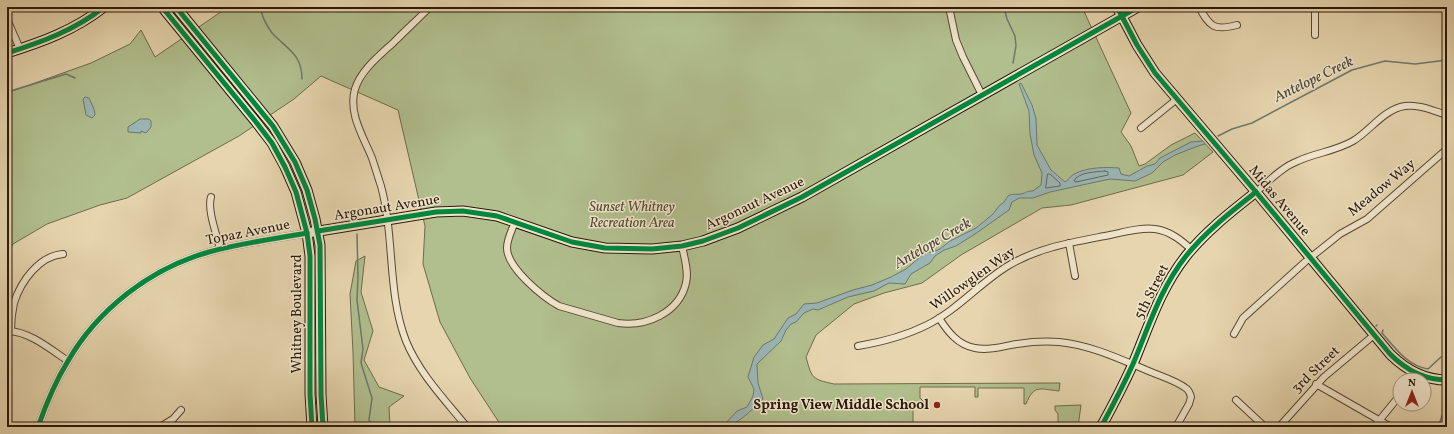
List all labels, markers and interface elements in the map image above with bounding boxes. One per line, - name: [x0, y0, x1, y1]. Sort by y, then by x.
- water label: Antelope Creek: [1270, 52, 1357, 109]
- street label: Meadow Way: [1344, 155, 1420, 221]
- street label: Midas Avenue: [1244, 162, 1314, 241]
- street label: Argonaut Avenue: [702, 173, 808, 235]
- street label: Argonaut Avenue: [333, 190, 442, 226]
- park label: Sunset Whitney Recreation Area: [589, 198, 675, 233]
- water label: Antelope Creek: [890, 213, 976, 275]
- street label: Topaz Avenue: [204, 215, 292, 250]
- street label: Willowglen Way: [926, 242, 1020, 316]
- street label: Whitney Boulevard: [288, 254, 307, 374]
- street label: 5th Street: [1130, 261, 1174, 323]
- street label: 3rd Street: [1288, 342, 1344, 398]
- north arrow: [1392, 372, 1432, 412]
- text: N: [1408, 376, 1416, 391]
- place label: Spring View Middle School: [753, 396, 929, 415]
- marker: Spring View Middle School: [932, 400, 942, 410]

